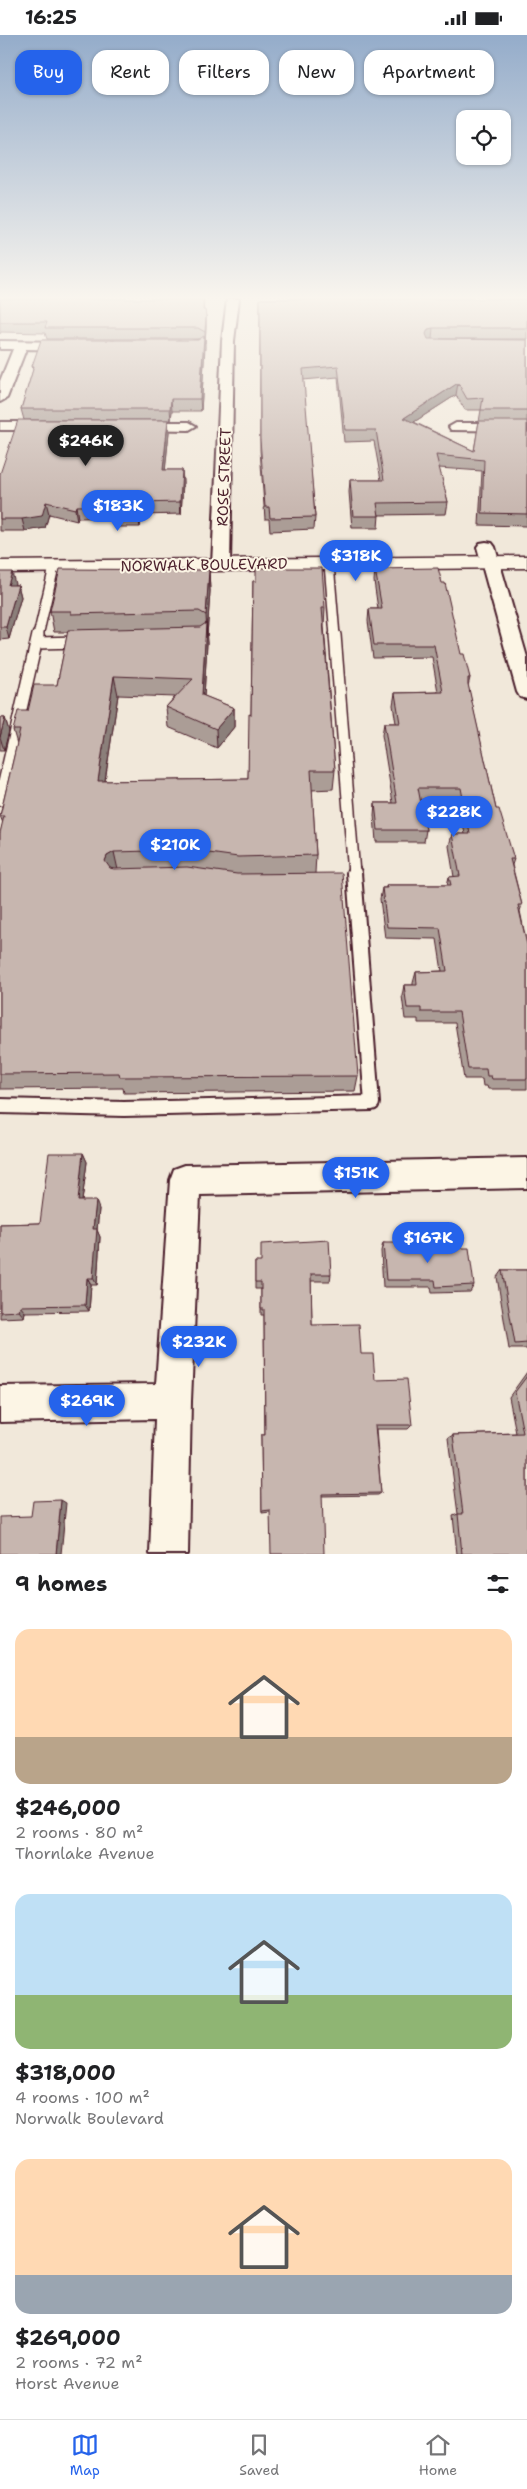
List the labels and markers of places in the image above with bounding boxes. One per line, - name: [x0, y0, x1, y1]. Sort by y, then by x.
- pin: $246K: [51, 425, 121, 467]
- pin: $183K: [83, 489, 153, 532]
- pin: $318K: [321, 539, 391, 582]
- pin: $228K: [419, 795, 489, 838]
- pin: $210K: [140, 829, 210, 871]
- pin: $151K: [321, 1157, 391, 1199]
- pin: $167K: [393, 1221, 463, 1264]
- pin: $232K: [164, 1325, 234, 1368]
- pin: $269K: [52, 1385, 122, 1427]

